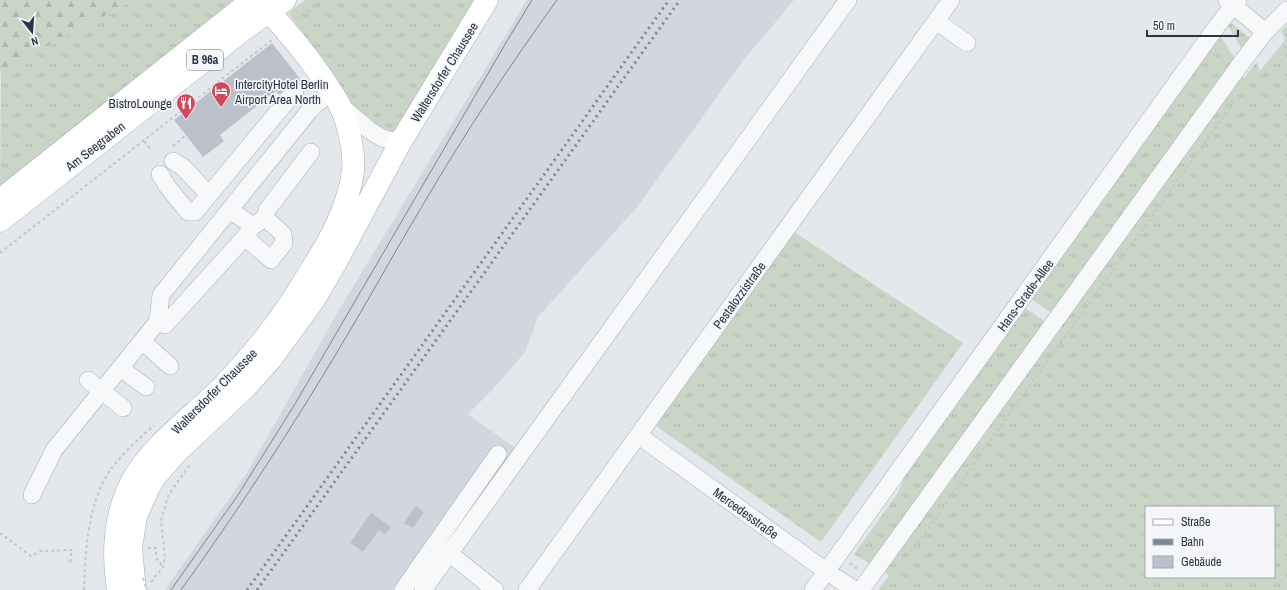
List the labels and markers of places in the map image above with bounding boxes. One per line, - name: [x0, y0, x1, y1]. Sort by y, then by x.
- place label: IntercityHotel Berlin Airport Area North: [234, 76, 329, 108]
- hotel icon: IntercityHotel Berlin Airport Area North: [210, 80, 232, 108]
- restaurant icon: BistroLounge: [175, 92, 197, 120]
- place label: BistroLounge: [109, 95, 172, 112]

